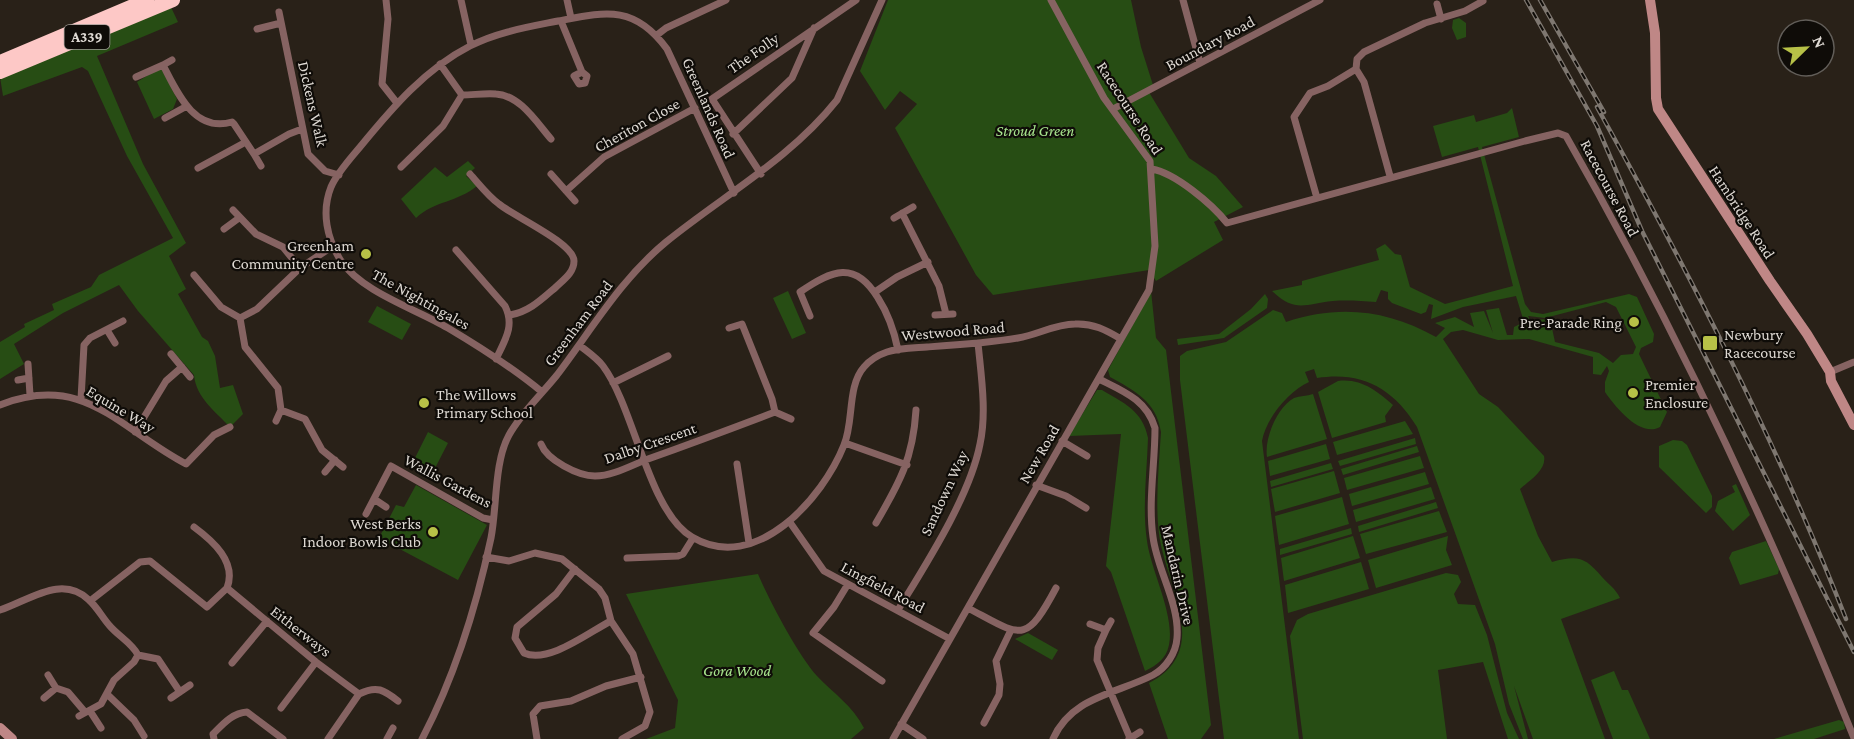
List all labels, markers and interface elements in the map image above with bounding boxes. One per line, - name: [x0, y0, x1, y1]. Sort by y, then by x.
- street label: Boundary Road: [1163, 12, 1258, 74]
- north arrow: [1776, 18, 1836, 78]
- road number: A339: [64, 25, 110, 49]
- street label: The Folly: [724, 29, 783, 78]
- text: N: [1809, 34, 1829, 51]
- street label: Greenlands Road: [679, 55, 739, 162]
- street label: Racecourse Road: [1094, 58, 1167, 158]
- street label: Dickens Walk: [295, 60, 331, 149]
- street label: Cheriton Close: [592, 95, 682, 155]
- park label: Stroud Green: [996, 122, 1074, 139]
- street label: Racecourse Road: [1577, 137, 1643, 240]
- street label: Hambridge Road: [1705, 162, 1779, 263]
- place label: Greenham Community Centre: [232, 237, 354, 273]
- marker: Greenham Community Centre: [359, 247, 373, 261]
- street label: The Nightingales: [369, 265, 473, 334]
- street label: Greenham Road: [540, 277, 616, 369]
- place label: Pre-Parade Ring: [1520, 314, 1622, 332]
- marker: Pre-Parade Ring: [1627, 315, 1641, 329]
- street label: Westwood Road: [901, 318, 1006, 344]
- place label: Newbury Racecourse: [1724, 326, 1796, 361]
- marker: Newbury Racecourse: [1701, 334, 1719, 352]
- place label: Premier Enclosure: [1645, 376, 1708, 411]
- street label: Equine Way: [83, 382, 159, 437]
- place label: The Willows Primary School: [436, 386, 533, 422]
- marker: Premier Enclosure: [1626, 386, 1640, 400]
- marker: The Willows Primary School: [417, 396, 431, 410]
- street label: Dalby Crescent: [602, 419, 699, 468]
- street label: New Road: [1015, 421, 1063, 486]
- street label: Sandown Way: [917, 447, 972, 539]
- street label: Wallis Gardens: [401, 451, 495, 511]
- place label: West Berks Indoor Bowls Club: [302, 515, 421, 550]
- street label: Mandarin Drive: [1158, 524, 1198, 626]
- marker: West Berks Indoor Bowls Club: [426, 525, 440, 539]
- street label: Lingfield Road: [838, 558, 928, 617]
- street label: Eitherways: [267, 602, 335, 661]
- park label: Gora Wood: [703, 662, 771, 679]

